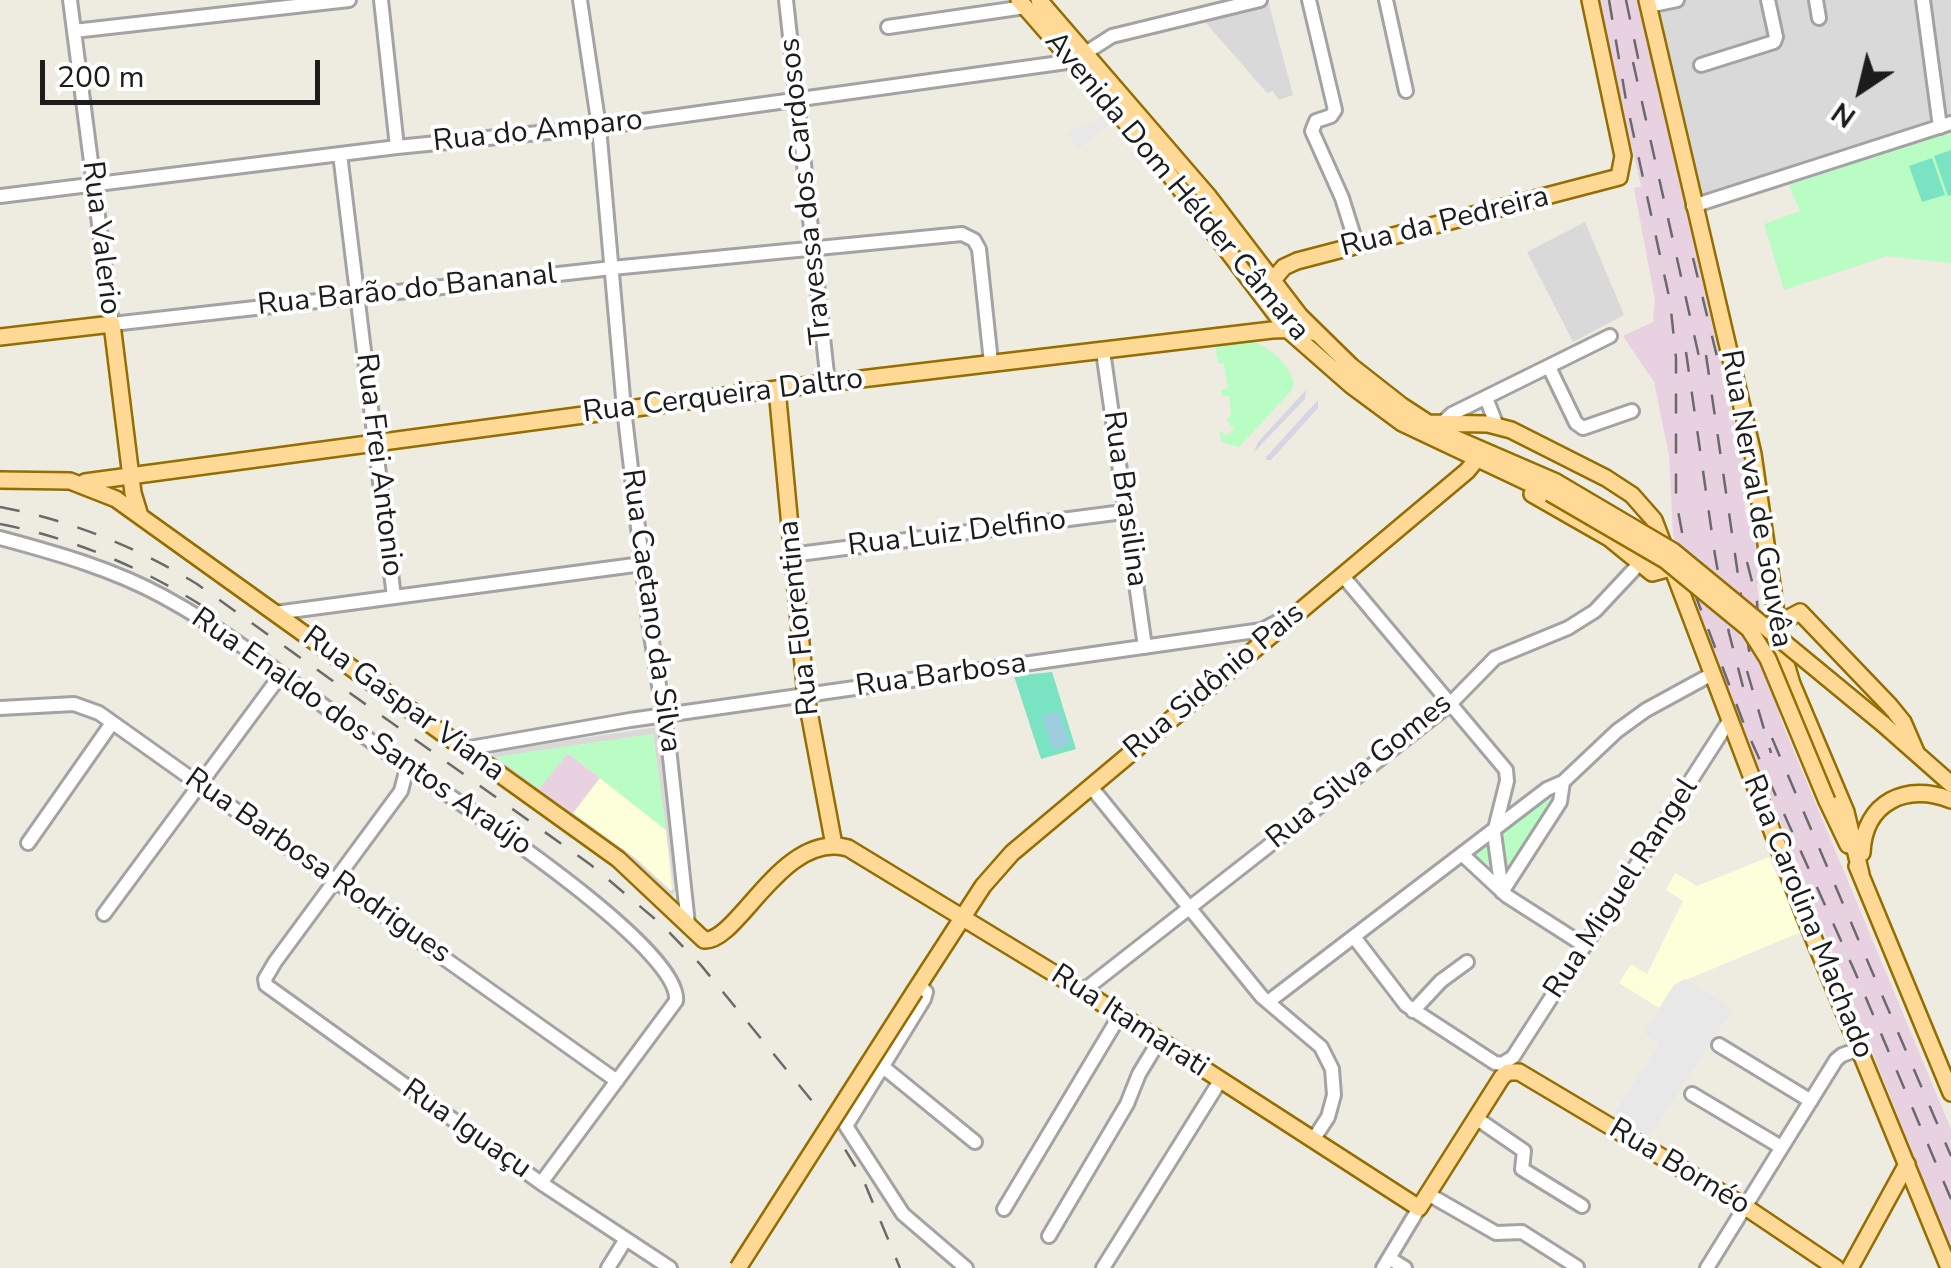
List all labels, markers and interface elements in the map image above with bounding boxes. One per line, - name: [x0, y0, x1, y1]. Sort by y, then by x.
- street label: Avenida Dom Hélder Câmara: [1036, 25, 1316, 349]
- street label: Travessa dos Cardosos: [773, 36, 841, 346]
- scale bar: [45, 40, 325, 102]
- north arrow: [1811, 40, 1911, 140]
- text: 200 m: [57, 57, 144, 98]
- text: N: [1824, 93, 1863, 136]
- street label: Rua do Amparo: [431, 103, 645, 161]
- street label: Rua Valerio: [73, 159, 127, 317]
- street label: Rua da Pedreira: [1337, 180, 1553, 266]
- street label: Rua Barão do Bananal: [256, 257, 558, 325]
- street label: Rua Nerval de Gouvêa: [1711, 347, 1799, 651]
- street label: Rua Frei Antonio: [346, 351, 410, 579]
- street label: Rua Cerqueira Daltro: [581, 362, 865, 432]
- street label: Rua Brasilina: [1094, 409, 1154, 589]
- street label: Rua Caetano da Silva: [612, 467, 688, 755]
- street label: Rua Luiz Delfino: [846, 503, 1068, 565]
- street label: Rua Florentina: [772, 519, 828, 717]
- street label: Rua Sidônio Pais: [1118, 596, 1312, 768]
- street label: Rua Enaldo dos Santos Araújo: [184, 601, 538, 865]
- street label: Rua Gaspar Viana: [295, 620, 511, 790]
- street label: Rua Barbosa: [853, 646, 1029, 706]
- street label: Rua Silva Gomes: [1260, 686, 1460, 858]
- street label: Rua Barbosa Rodrigues: [177, 762, 457, 972]
- street label: Rua Carolina Machado: [1734, 770, 1880, 1064]
- street label: Rua Miguel Rangel: [1537, 772, 1707, 1006]
- street label: Rua Itamarati: [1044, 958, 1214, 1086]
- street label: Rua Iguaçu: [395, 1072, 537, 1188]
- street label: Rua Bornéo: [1602, 1112, 1756, 1224]

